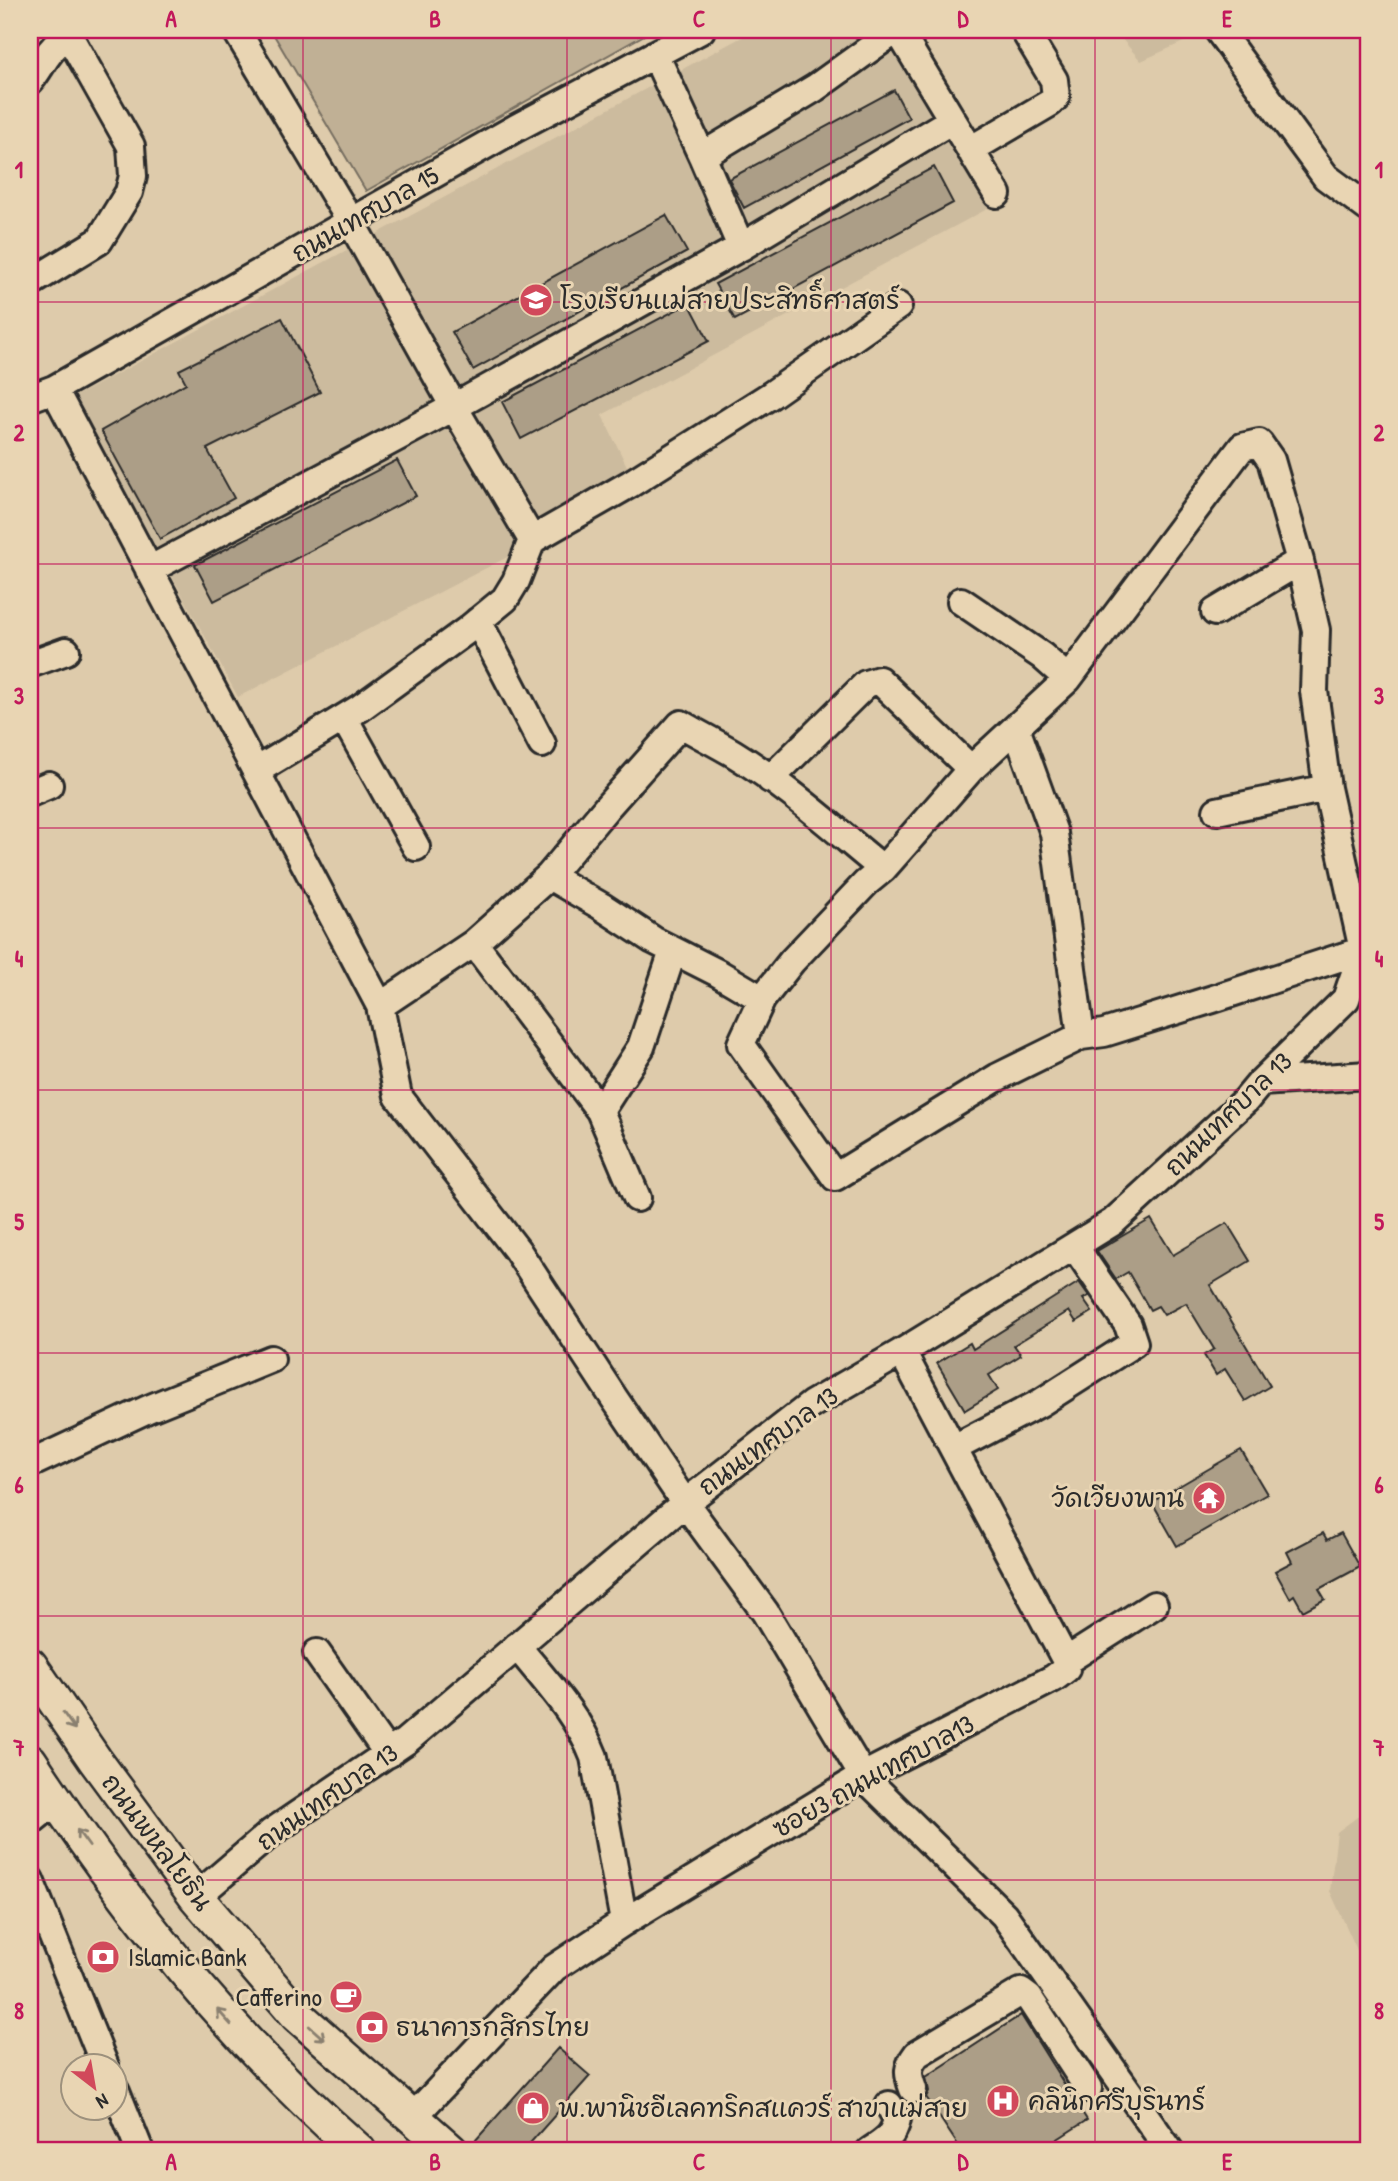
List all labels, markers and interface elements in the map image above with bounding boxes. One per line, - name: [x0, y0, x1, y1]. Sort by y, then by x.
- text: A: [165, 3, 177, 34]
- text: B: [429, 3, 441, 34]
- text: C: [693, 3, 705, 34]
- text: D: [958, 3, 970, 34]
- text: E: [1222, 3, 1233, 34]
- text: 1: [15, 154, 23, 185]
- text: 1: [1375, 154, 1383, 185]
- street label: ถนนเทศบาล 15: [285, 157, 445, 270]
- place label: โรงเรียนแม่สายประสิทธิ์ศาสตร์: [560, 278, 900, 317]
- school or university icon: โรงเรียนแม่สายประสิทธิ์ศาสตร์: [517, 281, 555, 319]
- text: 2: [14, 417, 25, 448]
- text: 2: [1374, 417, 1385, 448]
- text: 3: [14, 680, 24, 711]
- text: 3: [1374, 680, 1384, 711]
- text: 4: [15, 943, 24, 974]
- text: 4: [1375, 943, 1384, 974]
- street label: ถนนเทศบาล 13: [1156, 1044, 1299, 1184]
- text: 5: [14, 1206, 24, 1237]
- text: 5: [1374, 1206, 1384, 1237]
- street label: ถนนเทศบาล 13: [691, 1378, 845, 1503]
- text: 6: [14, 1469, 24, 1500]
- text: 6: [1374, 1469, 1384, 1500]
- temple icon: วัดเวียงพาน: [1190, 1479, 1228, 1517]
- place label: วัดเวียงพาน: [1052, 1480, 1184, 1515]
- street label: ซอย3 ถนนเทศบาล13: [766, 1706, 980, 1845]
- one-way arrow: [62, 1711, 76, 1730]
- text: 7: [12, 1732, 25, 1763]
- text: 7: [1372, 1732, 1385, 1763]
- street label: ถนนเทศบาล 13: [249, 1735, 404, 1858]
- street label: ถนนพหลโยธิน: [94, 1766, 221, 1918]
- one-way arrow: [76, 1829, 91, 1848]
- bank icon: Islamic Bank: [84, 1938, 122, 1976]
- place label: Islamic Bank: [128, 1939, 247, 1974]
- cafe icon: Cafferino: [327, 1978, 365, 2016]
- place label: Cafferino: [235, 1979, 322, 2014]
- text: 8: [14, 1995, 24, 2026]
- text: 8: [1374, 1995, 1384, 2026]
- one-way arrow: [216, 2008, 232, 2026]
- bank icon: ธนาคารกสิกรไทย: [353, 2008, 391, 2046]
- place label: ธนาคารกสิกรไทย: [396, 2009, 590, 2044]
- one-way arrow: [308, 2024, 325, 2041]
- north arrow: [60, 2052, 130, 2122]
- hospital icon: คลินิกศรีบุรินทร์: [984, 2082, 1022, 2120]
- place label: คลินิกศรีบุรินทร์: [1028, 2083, 1205, 2120]
- text: N: [92, 2088, 114, 2115]
- shop icon: พ.พานิชอีเลคทริคสแควร์ สาขาแม่สาย: [514, 2089, 552, 2127]
- place label: พ.พานิชอีเลคทริคสแควร์ สาขาแม่สาย: [558, 2090, 968, 2125]
- text: A: [165, 2146, 177, 2177]
- text: B: [429, 2146, 441, 2177]
- text: C: [693, 2146, 705, 2177]
- text: D: [958, 2146, 970, 2177]
- text: E: [1222, 2146, 1233, 2177]

